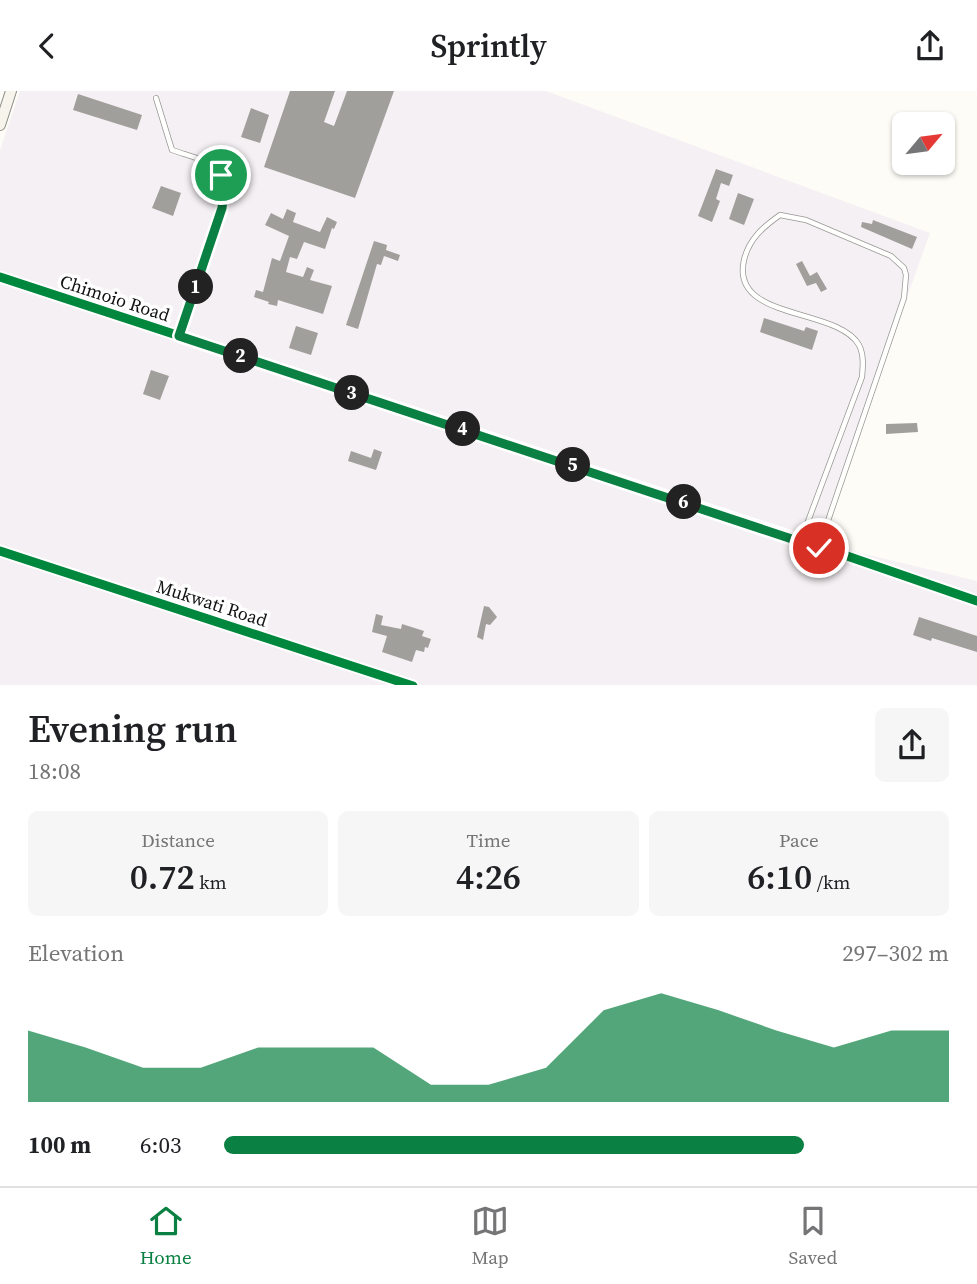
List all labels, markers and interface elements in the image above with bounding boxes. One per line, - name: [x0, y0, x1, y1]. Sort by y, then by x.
- text: Sprintly: [430, 24, 547, 68]
- icon: back: [28, 27, 66, 65]
- icon: share: [911, 27, 949, 65]
- north arrow: [892, 112, 956, 175]
- map controls: [892, 112, 955, 175]
- pin: [191, 145, 251, 205]
- icon: arrive: [202, 156, 240, 194]
- street label: Chimoio Road: [57, 269, 173, 327]
- pin: 1: [178, 269, 214, 305]
- text: 1: [190, 273, 201, 299]
- pin: 2: [224, 338, 258, 373]
- text: 2: [235, 342, 246, 368]
- pin: 3: [334, 375, 370, 411]
- text: 3: [346, 379, 357, 405]
- pin: 4: [446, 411, 480, 447]
- text: 4: [457, 415, 468, 441]
- pin: 5: [556, 447, 590, 483]
- text: 5: [567, 451, 578, 477]
- pin: 6: [666, 485, 702, 519]
- text: 6: [678, 488, 689, 514]
- pin: [789, 518, 849, 578]
- icon: check: [800, 529, 838, 567]
- street label: Mukwati Road: [153, 573, 271, 633]
- text: Evening run: [28, 703, 237, 755]
- button: share: [875, 708, 949, 782]
- text: 18:08: [28, 755, 81, 787]
- text: Distance: [141, 827, 215, 853]
- text: Time: [467, 827, 510, 853]
- text: Pace: [779, 827, 819, 853]
- text: 0.72: [130, 853, 195, 901]
- text: 4:26: [456, 853, 521, 901]
- text: 6:10: [747, 853, 812, 901]
- text: km: [195, 869, 227, 895]
- text: /km: [812, 869, 850, 895]
- text: Elevation: [28, 937, 124, 969]
- text: 297–302 m: [842, 937, 949, 969]
- text: 100 m: [28, 1129, 91, 1161]
- text: 6:03: [140, 1129, 181, 1161]
- tab: Home: [140, 1202, 192, 1270]
- tab: Map: [471, 1202, 509, 1270]
- tab: Saved: [789, 1202, 837, 1270]

